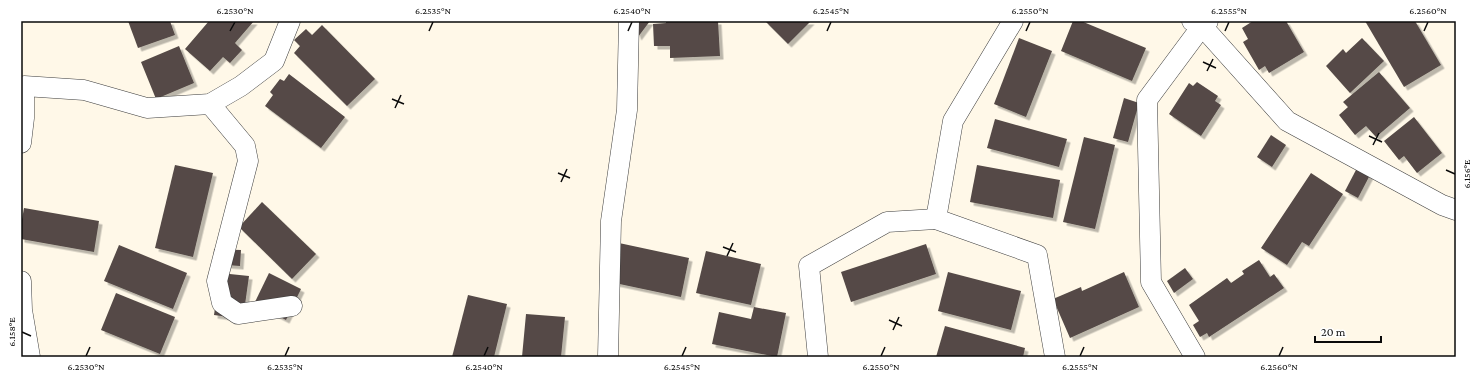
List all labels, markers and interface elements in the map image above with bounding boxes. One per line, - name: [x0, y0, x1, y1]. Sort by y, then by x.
- text: 6.2530°N: [216, 5, 254, 16]
- text: 6.2535°N: [415, 5, 451, 16]
- text: 6.2540°N: [613, 5, 651, 16]
- text: 6.2545°N: [813, 5, 850, 16]
- text: 6.2550°N: [1011, 5, 1049, 16]
- text: 6.2555°N: [1211, 5, 1247, 16]
- text: 6.2560°N: [1409, 5, 1447, 16]
- text: 6.156°E: [1461, 159, 1472, 188]
- text: 6.158°E: [6, 317, 17, 347]
- scale bar: [1315, 318, 1381, 344]
- text: 20 m: [1321, 325, 1346, 339]
- text: 6.2530°N: [67, 361, 105, 372]
- text: 6.2535°N: [267, 361, 303, 372]
- text: 6.2540°N: [465, 361, 503, 372]
- text: 6.2545°N: [664, 361, 701, 372]
- text: 6.2550°N: [862, 361, 900, 372]
- text: 6.2555°N: [1062, 361, 1098, 372]
- text: 6.2560°N: [1260, 361, 1298, 372]

